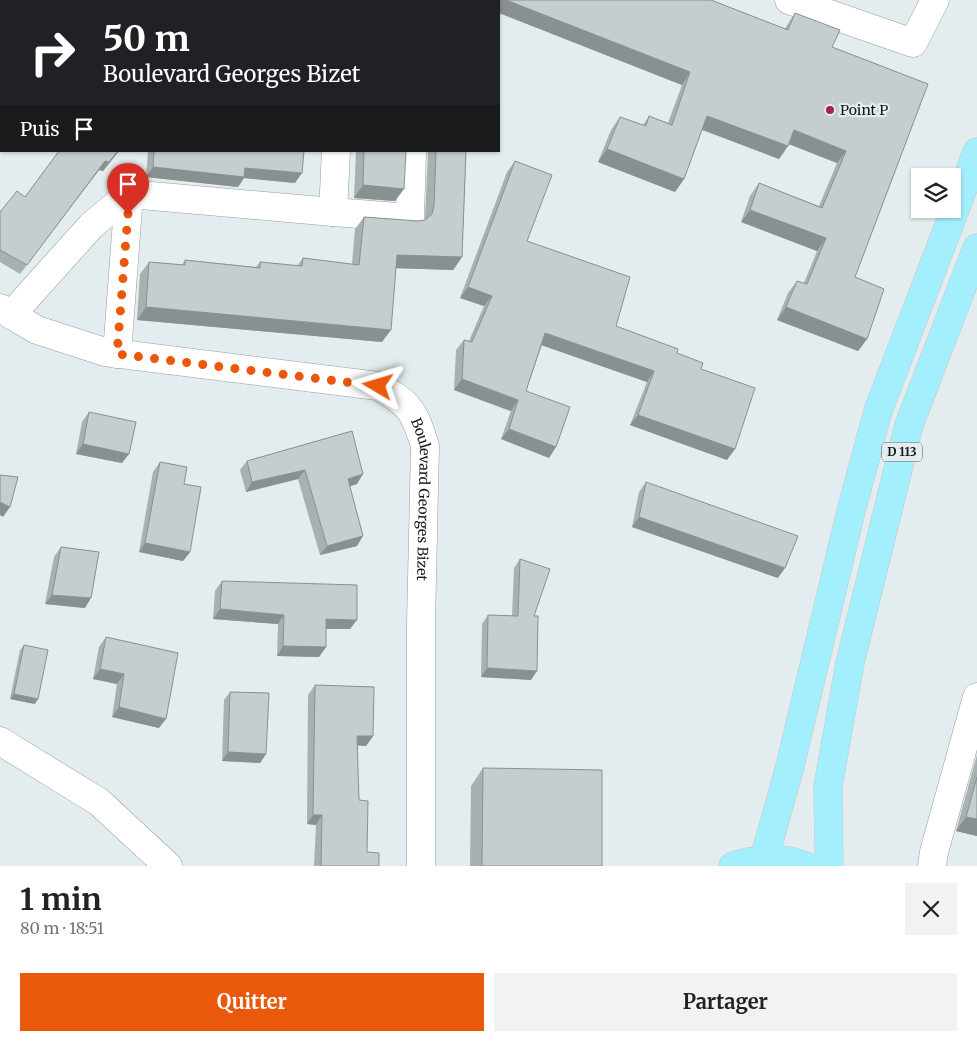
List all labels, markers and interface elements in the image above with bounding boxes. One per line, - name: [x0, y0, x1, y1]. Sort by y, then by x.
- text: 50 m: [103, 17, 190, 61]
- icon: right: [20, 20, 85, 85]
- text: Boulevard Georges Bizet: [103, 60, 360, 88]
- place label: Point P: [840, 101, 888, 119]
- marker: Point P: [824, 104, 836, 116]
- icon: arrive: [70, 115, 98, 143]
- text: Puis: [20, 117, 60, 141]
- pin: [107, 163, 149, 214]
- map controls: [911, 168, 961, 218]
- button: layers: [911, 168, 961, 218]
- icon: arrive: [114, 170, 142, 198]
- position arrow: [351, 359, 403, 411]
- street label: Boulevard Georges Bizet: [407, 415, 434, 582]
- road number: D 113: [882, 442, 922, 462]
- text: 1 min: [20, 880, 102, 918]
- button: close: [905, 883, 957, 935]
- text: 80 m · 18:51: [20, 918, 104, 938]
- button: Quitter: [20, 973, 484, 1031]
- button: Partager: [494, 973, 957, 1031]

